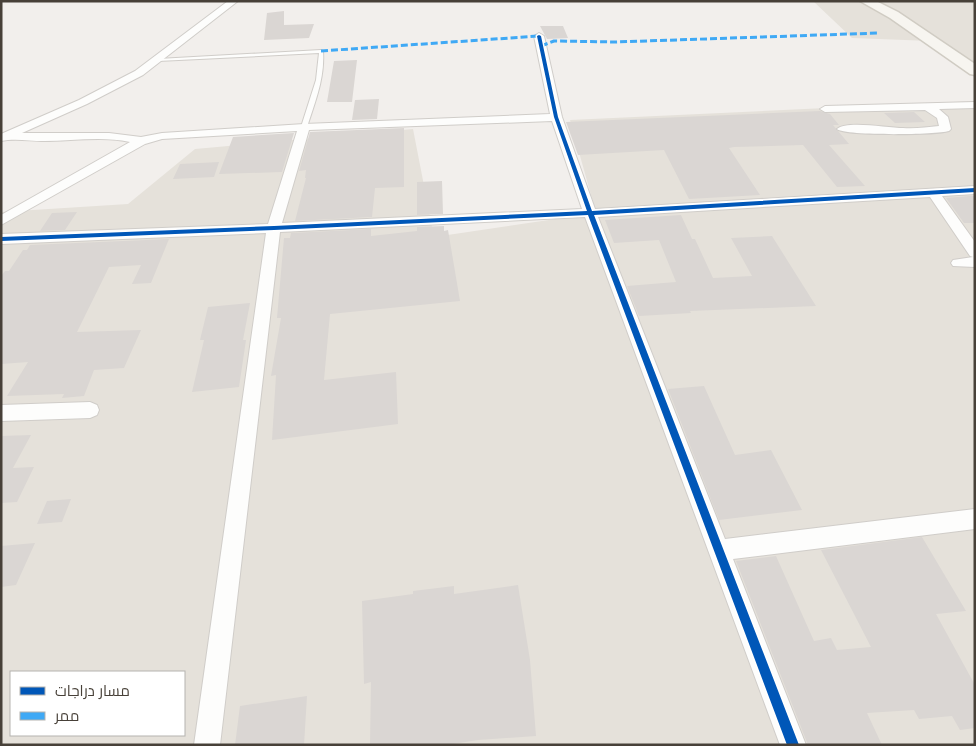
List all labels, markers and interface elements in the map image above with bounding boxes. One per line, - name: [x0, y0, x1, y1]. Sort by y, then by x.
- legend: [10, 671, 185, 736]
- text: مسار دراجات: [55, 682, 130, 700]
- text: ممر: [54, 707, 79, 725]

